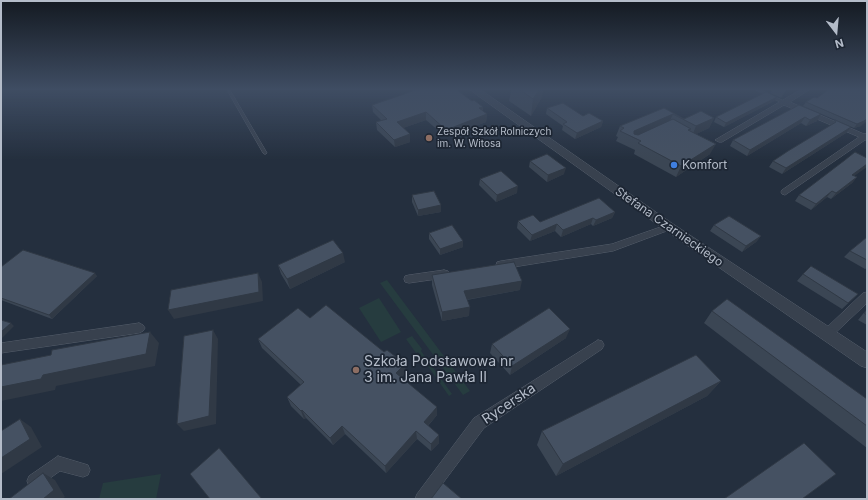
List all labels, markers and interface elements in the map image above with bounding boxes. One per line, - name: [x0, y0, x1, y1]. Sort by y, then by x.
- north arrow: [816, 12, 856, 52]
- text: N: [833, 36, 845, 51]
- place label: Zespół Szkół Rolniczych im. W. Witosa: [437, 126, 551, 150]
- marker: Zespół Szkół Rolniczych im. W. Witosa: [424, 133, 434, 143]
- place label: Komfort: [682, 158, 727, 172]
- marker: Komfort: [669, 160, 679, 170]
- street label: Stefana Czarnieckiego: [612, 184, 726, 270]
- place label: Szkoła Podstawowa nr 3 im. Jana Pawła II: [364, 354, 514, 386]
- marker: Szkoła Podstawowa nr 3 im. Jana Pawła II: [351, 365, 361, 375]
- street label: Rycerska: [479, 380, 539, 428]

